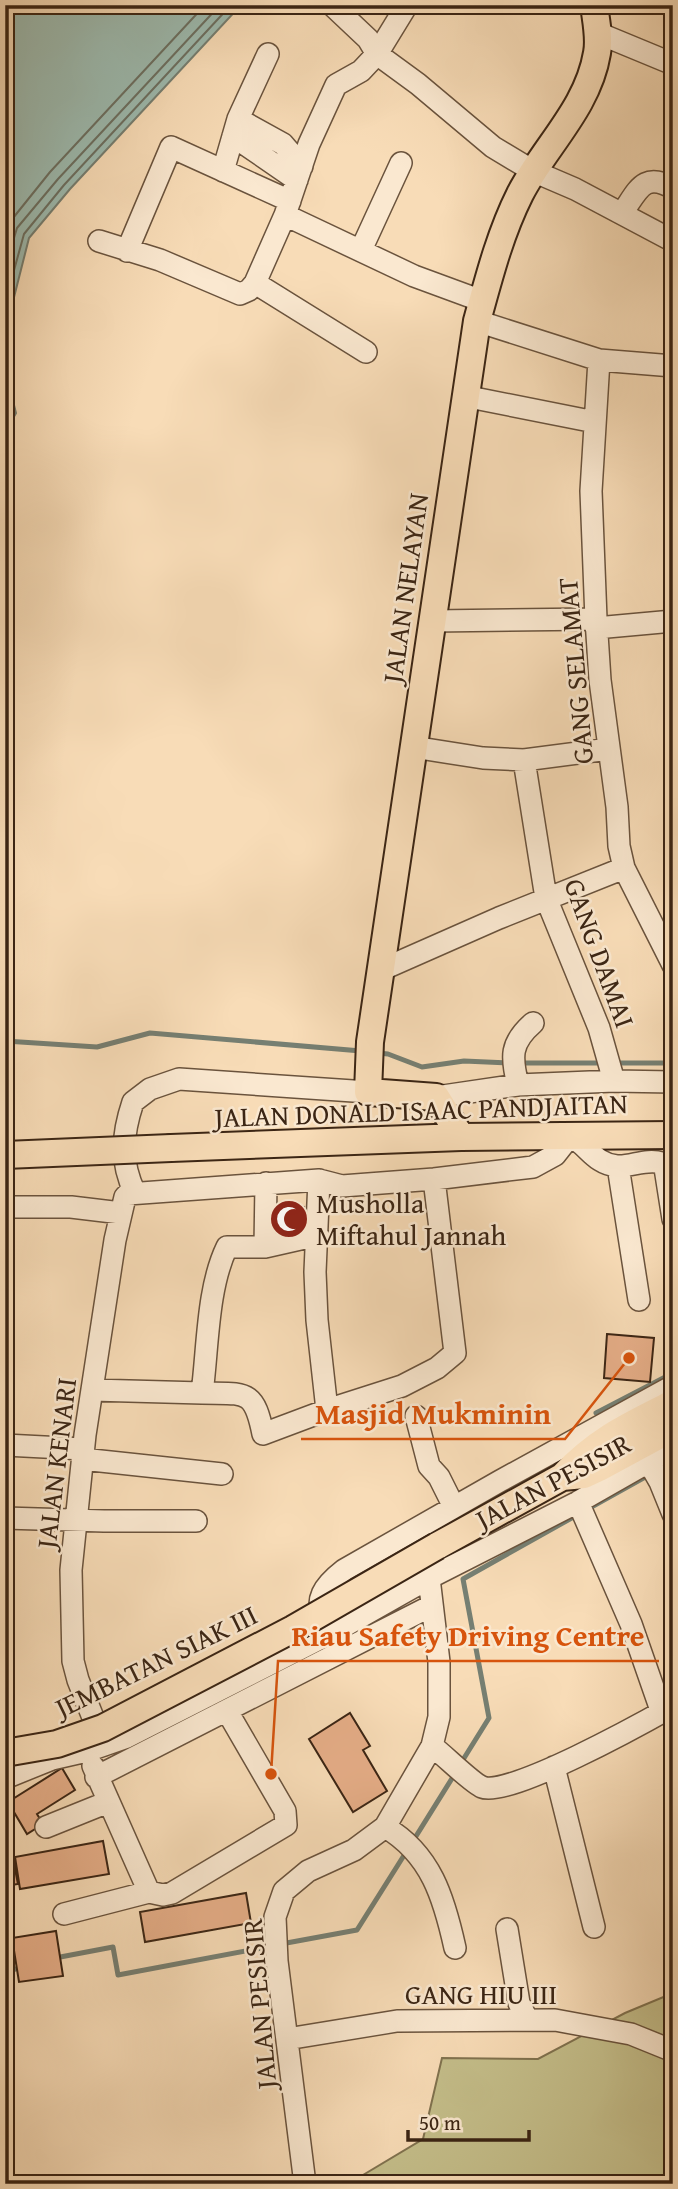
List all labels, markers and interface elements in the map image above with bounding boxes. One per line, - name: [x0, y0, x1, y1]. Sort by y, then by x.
- street label: JALAN NELAYAN: [370, 490, 438, 689]
- street label: GANG SELAMAT: [546, 576, 603, 766]
- street label: GANG DAMAI: [554, 872, 646, 1033]
- street label: JALAN DONALD ISAAC PANDJAITAN: [211, 1082, 628, 1137]
- place label: Musholla Miftahul Jannah: [316, 1182, 507, 1255]
- mosque icon: Musholla Miftahul Jannah: [268, 1198, 310, 1240]
- street label: JALAN KENARI: [24, 1375, 86, 1554]
- callout: Masjid Mukminin: [301, 1388, 565, 1439]
- text: Masjid Mukminin: [315, 1391, 551, 1435]
- street label: JALAN PESISIR: [465, 1422, 639, 1540]
- street label: JEMBATAN SIAK III: [45, 1594, 264, 1729]
- callout: Riau Safety Driving Centre: [278, 1610, 659, 1661]
- text: Riau Safety Driving Centre: [291, 1613, 645, 1657]
- street label: JALAN PESISIR: [231, 1916, 287, 2094]
- street label: GANG HIU III: [405, 1973, 557, 2014]
- scale bar: [408, 2098, 529, 2142]
- text: 50 m: [419, 2107, 461, 2138]

